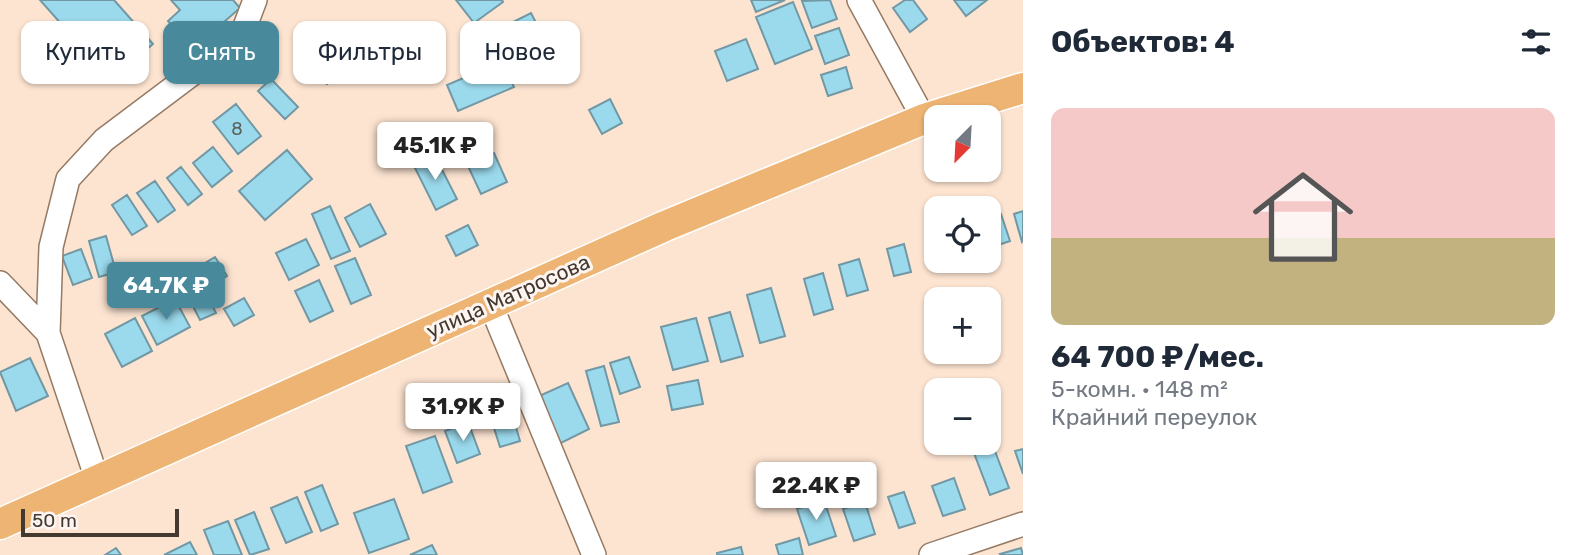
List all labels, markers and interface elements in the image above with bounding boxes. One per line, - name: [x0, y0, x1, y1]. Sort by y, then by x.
- chip: Купить: [21, 21, 149, 84]
- chip: Снять: [163, 21, 279, 84]
- chip: Фильтры: [293, 21, 446, 84]
- chip: Новое: [460, 21, 580, 84]
- icon: filters: [1517, 23, 1555, 61]
- text: Объектов: 4: [1051, 24, 1235, 60]
- north arrow: [924, 105, 1001, 182]
- map controls: [924, 105, 1001, 455]
- house number: 8: [231, 118, 243, 140]
- pin: 45.1K ₽: [370, 122, 500, 182]
- text: 45.1K ₽: [393, 131, 477, 159]
- icon: home: [1240, 154, 1366, 280]
- button: locate: [924, 196, 1001, 273]
- street label: улица Матросова: [422, 249, 594, 343]
- pin: 64.7K ₽: [101, 262, 231, 322]
- text: 64.7K ₽: [123, 271, 209, 299]
- button: +: [924, 287, 1001, 364]
- text: 64 700 ₽/мес.: [1051, 339, 1264, 375]
- text: 5-комн. · 148 m²: [1051, 375, 1228, 403]
- button: −: [924, 378, 1001, 455]
- pin: 31.9K ₽: [398, 384, 528, 443]
- text: 31.9K ₽: [421, 392, 505, 420]
- text: Крайний переулок: [1051, 403, 1257, 431]
- pin: 22.4K ₽: [751, 462, 881, 522]
- text: 22.4K ₽: [772, 471, 860, 499]
- scale bar: [21, 506, 178, 538]
- text: 50 m: [32, 509, 77, 532]

